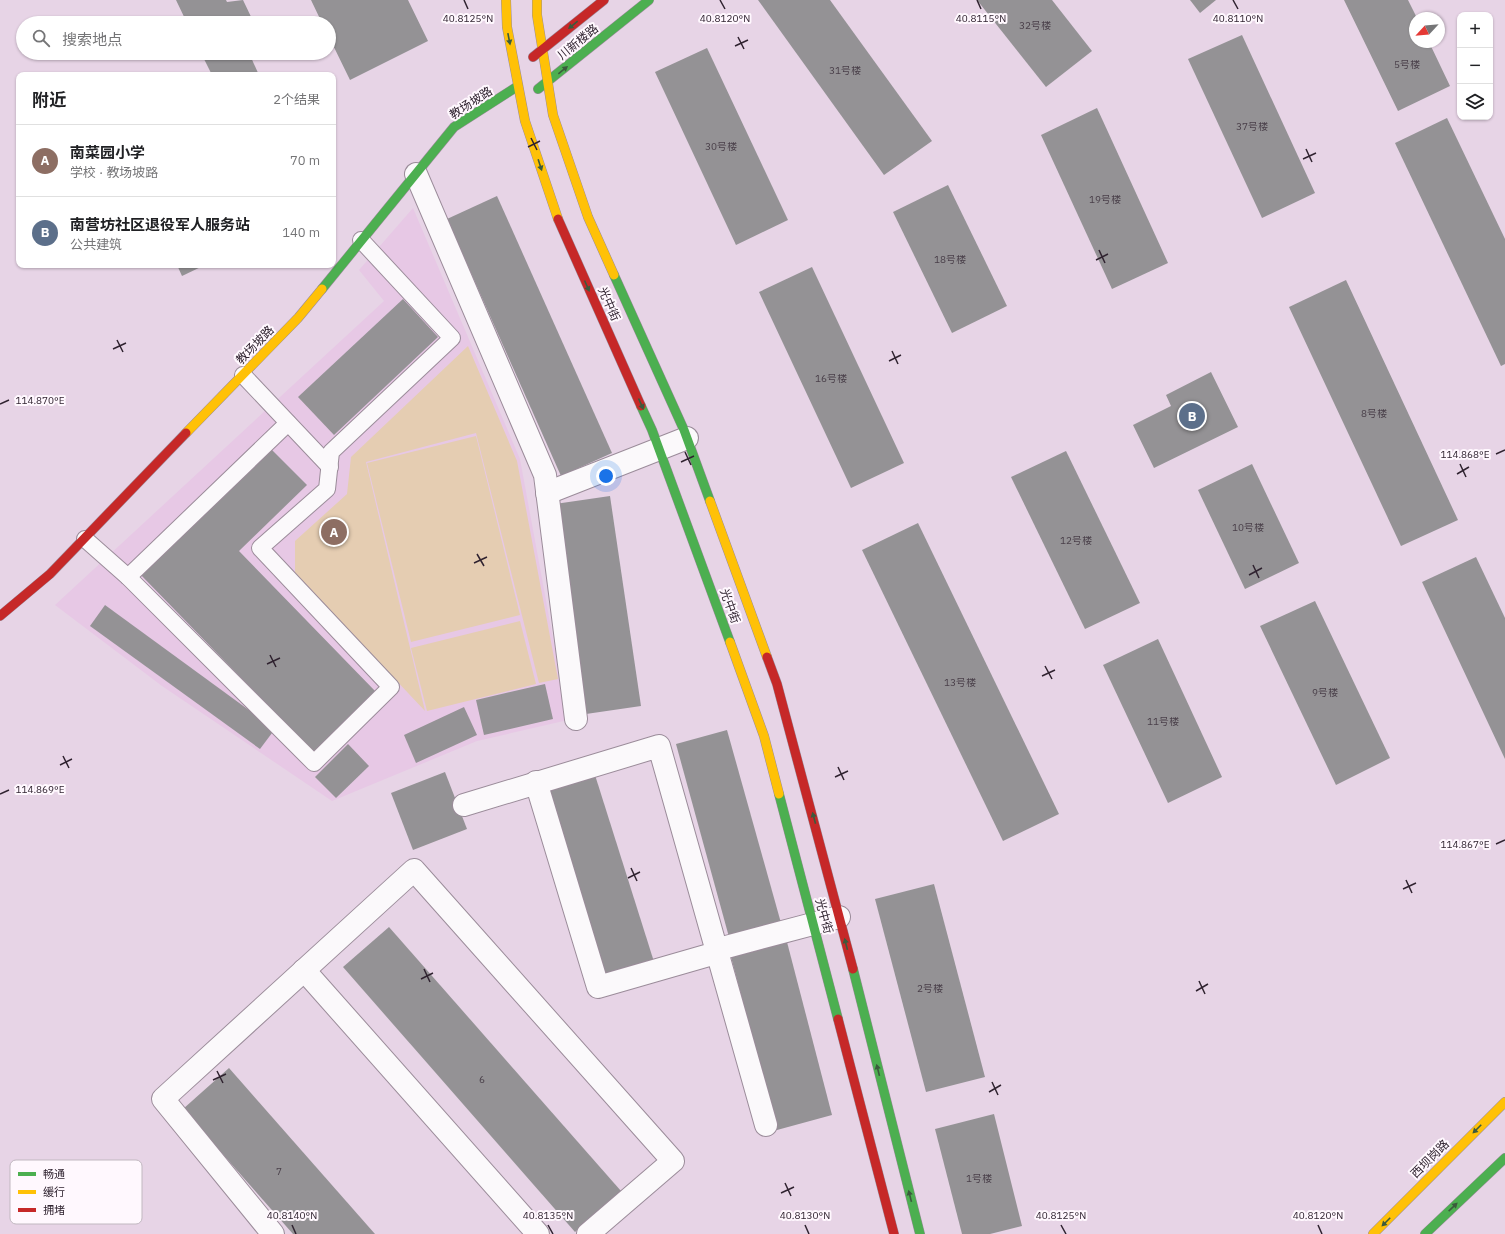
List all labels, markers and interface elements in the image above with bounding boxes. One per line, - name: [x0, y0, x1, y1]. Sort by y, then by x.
- text: 40.8125°N: [443, 12, 493, 25]
- text: 40.8120°N: [700, 12, 750, 25]
- text: 40.8115°N: [956, 12, 1006, 25]
- text: 40.8110°N: [1213, 12, 1263, 25]
- north arrow: [1409, 12, 1445, 48]
- map controls: [1457, 12, 1493, 120]
- button: +: [1457, 12, 1493, 48]
- search box: [16, 16, 336, 60]
- house number: 32号楼: [1019, 19, 1051, 32]
- one-way arrow: [568, 20, 579, 29]
- street label: 川新楼路: [554, 21, 601, 63]
- icon: search: [30, 27, 52, 49]
- text: 搜索地点: [62, 30, 122, 49]
- one-way arrow: [507, 33, 513, 45]
- button: −: [1457, 48, 1493, 84]
- house number: 5号楼: [1394, 58, 1420, 71]
- house number: 31号楼: [829, 64, 861, 77]
- one-way arrow: [558, 65, 569, 74]
- street label: 教场坡路: [447, 83, 495, 122]
- button: layers: [1457, 84, 1493, 120]
- text: 附近: [32, 89, 66, 111]
- text: 2个结果: [273, 91, 320, 108]
- house number: 37号楼: [1236, 120, 1268, 133]
- house number: 30号楼: [705, 140, 737, 153]
- text: 南菜园小学: [70, 143, 145, 162]
- text: A: [41, 152, 49, 169]
- text: 70 m: [290, 152, 320, 169]
- one-way arrow: [537, 159, 543, 171]
- text: 学校 · 教场坡路: [70, 164, 158, 181]
- house number: 19号楼: [1089, 193, 1121, 206]
- text: 南营坊社区退役军人服务站: [70, 215, 250, 234]
- text: B: [41, 224, 49, 241]
- text: 140 m: [282, 224, 320, 241]
- text: 公共建筑: [70, 236, 122, 253]
- house number: 18号楼: [934, 253, 966, 266]
- one-way arrow: [584, 280, 590, 291]
- street label: 光中街: [595, 284, 624, 323]
- street label: 教场坡路: [233, 322, 277, 367]
- house number: 16号楼: [815, 372, 847, 385]
- text: 114.870°E: [15, 394, 65, 407]
- one-way arrow: [638, 399, 644, 411]
- pin: B: [1179, 401, 1205, 431]
- house number: 8号楼: [1361, 407, 1387, 420]
- text: 114.868°E: [1440, 448, 1490, 461]
- your location: [596, 466, 616, 486]
- pin: A: [321, 517, 347, 547]
- house number: 10号楼: [1232, 521, 1264, 534]
- house number: 12号楼: [1060, 534, 1092, 547]
- street label: 光中街: [717, 586, 744, 625]
- house number: 13号楼: [944, 676, 976, 689]
- house number: 9号楼: [1312, 686, 1338, 699]
- house number: 11号楼: [1147, 715, 1179, 728]
- text: 114.869°E: [15, 783, 65, 796]
- one-way arrow: [811, 812, 817, 824]
- text: 114.867°E: [1440, 838, 1490, 851]
- street label: 光中街: [813, 897, 836, 935]
- one-way arrow: [843, 938, 849, 950]
- house number: 2号楼: [917, 982, 943, 995]
- one-way arrow: [875, 1064, 881, 1076]
- house number: 6: [479, 1073, 485, 1086]
- one-way arrow: [1472, 1124, 1482, 1134]
- street label: 西坝岗路: [1407, 1136, 1452, 1181]
- legend: [10, 1160, 142, 1224]
- house number: 7: [276, 1165, 282, 1178]
- text: 畅通: [43, 1167, 65, 1181]
- house number: 1号楼: [966, 1172, 992, 1185]
- text: 缓行: [43, 1185, 65, 1199]
- one-way arrow: [907, 1190, 913, 1202]
- text: 拥堵: [43, 1203, 65, 1217]
- one-way arrow: [1448, 1203, 1458, 1212]
- text: 40.8140°N: [267, 1209, 317, 1222]
- text: 40.8135°N: [523, 1209, 573, 1222]
- text: 40.8130°N: [780, 1209, 830, 1222]
- text: 40.8125°N: [1036, 1209, 1086, 1222]
- text: 40.8120°N: [1293, 1209, 1343, 1222]
- one-way arrow: [1381, 1217, 1390, 1227]

